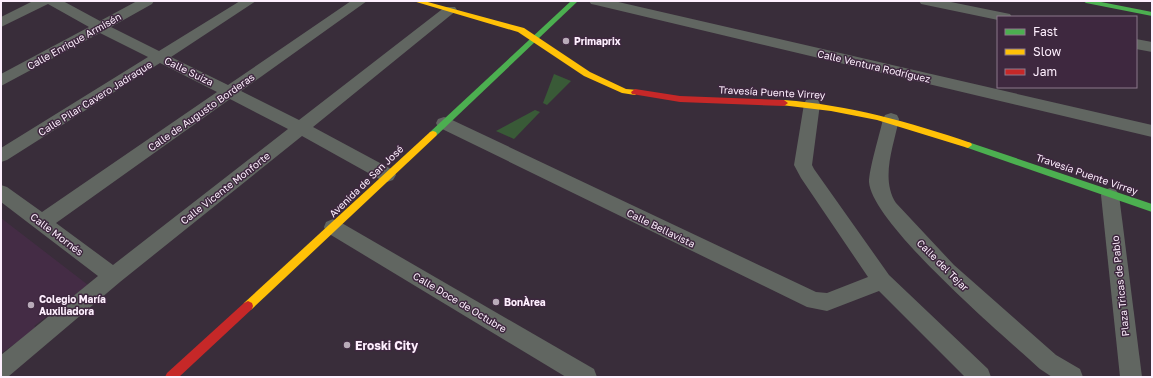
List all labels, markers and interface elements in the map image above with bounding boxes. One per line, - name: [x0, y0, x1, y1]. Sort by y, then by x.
- street label: Calle Enrique Armisén: [25, 10, 123, 72]
- legend: [997, 16, 1137, 88]
- text: Fast: [1033, 24, 1058, 39]
- place label: Primaprix: [574, 35, 621, 47]
- marker: Primaprix: [561, 36, 571, 46]
- text: Slow: [1033, 44, 1061, 59]
- street label: Calle Ventura Rodríguez: [816, 47, 932, 85]
- street label: Calle Suiza: [163, 54, 215, 88]
- street label: Calle Pilar Cavero Jadraque: [36, 58, 154, 138]
- text: Jam: [1033, 64, 1057, 79]
- street label: Calle de Augusto Borderas: [145, 71, 257, 153]
- street label: Travesía Puente Virrey: [718, 83, 826, 101]
- street label: Avenida de San José: [327, 142, 406, 219]
- street label: Calle Vicente Monforte: [178, 149, 272, 227]
- street label: Travesía Puente Virrey: [1034, 151, 1140, 197]
- street label: Calle Bellavista: [625, 206, 697, 250]
- street label: Calle Mornés: [28, 210, 86, 258]
- street label: Plaza Tricas de Pablo: [1109, 235, 1131, 337]
- street label: Calle del Tejar: [915, 237, 971, 293]
- street label: Calle Doce de Octubre: [411, 269, 509, 335]
- place label: Colegio María Auxiliadora: [39, 293, 106, 317]
- place label: BonÀrea: [504, 296, 546, 308]
- marker: BonÀrea: [491, 297, 501, 307]
- marker: Colegio María Auxiliadora: [26, 300, 36, 310]
- place label: Eroski City: [355, 338, 419, 353]
- marker: Eroski City: [342, 340, 352, 350]

